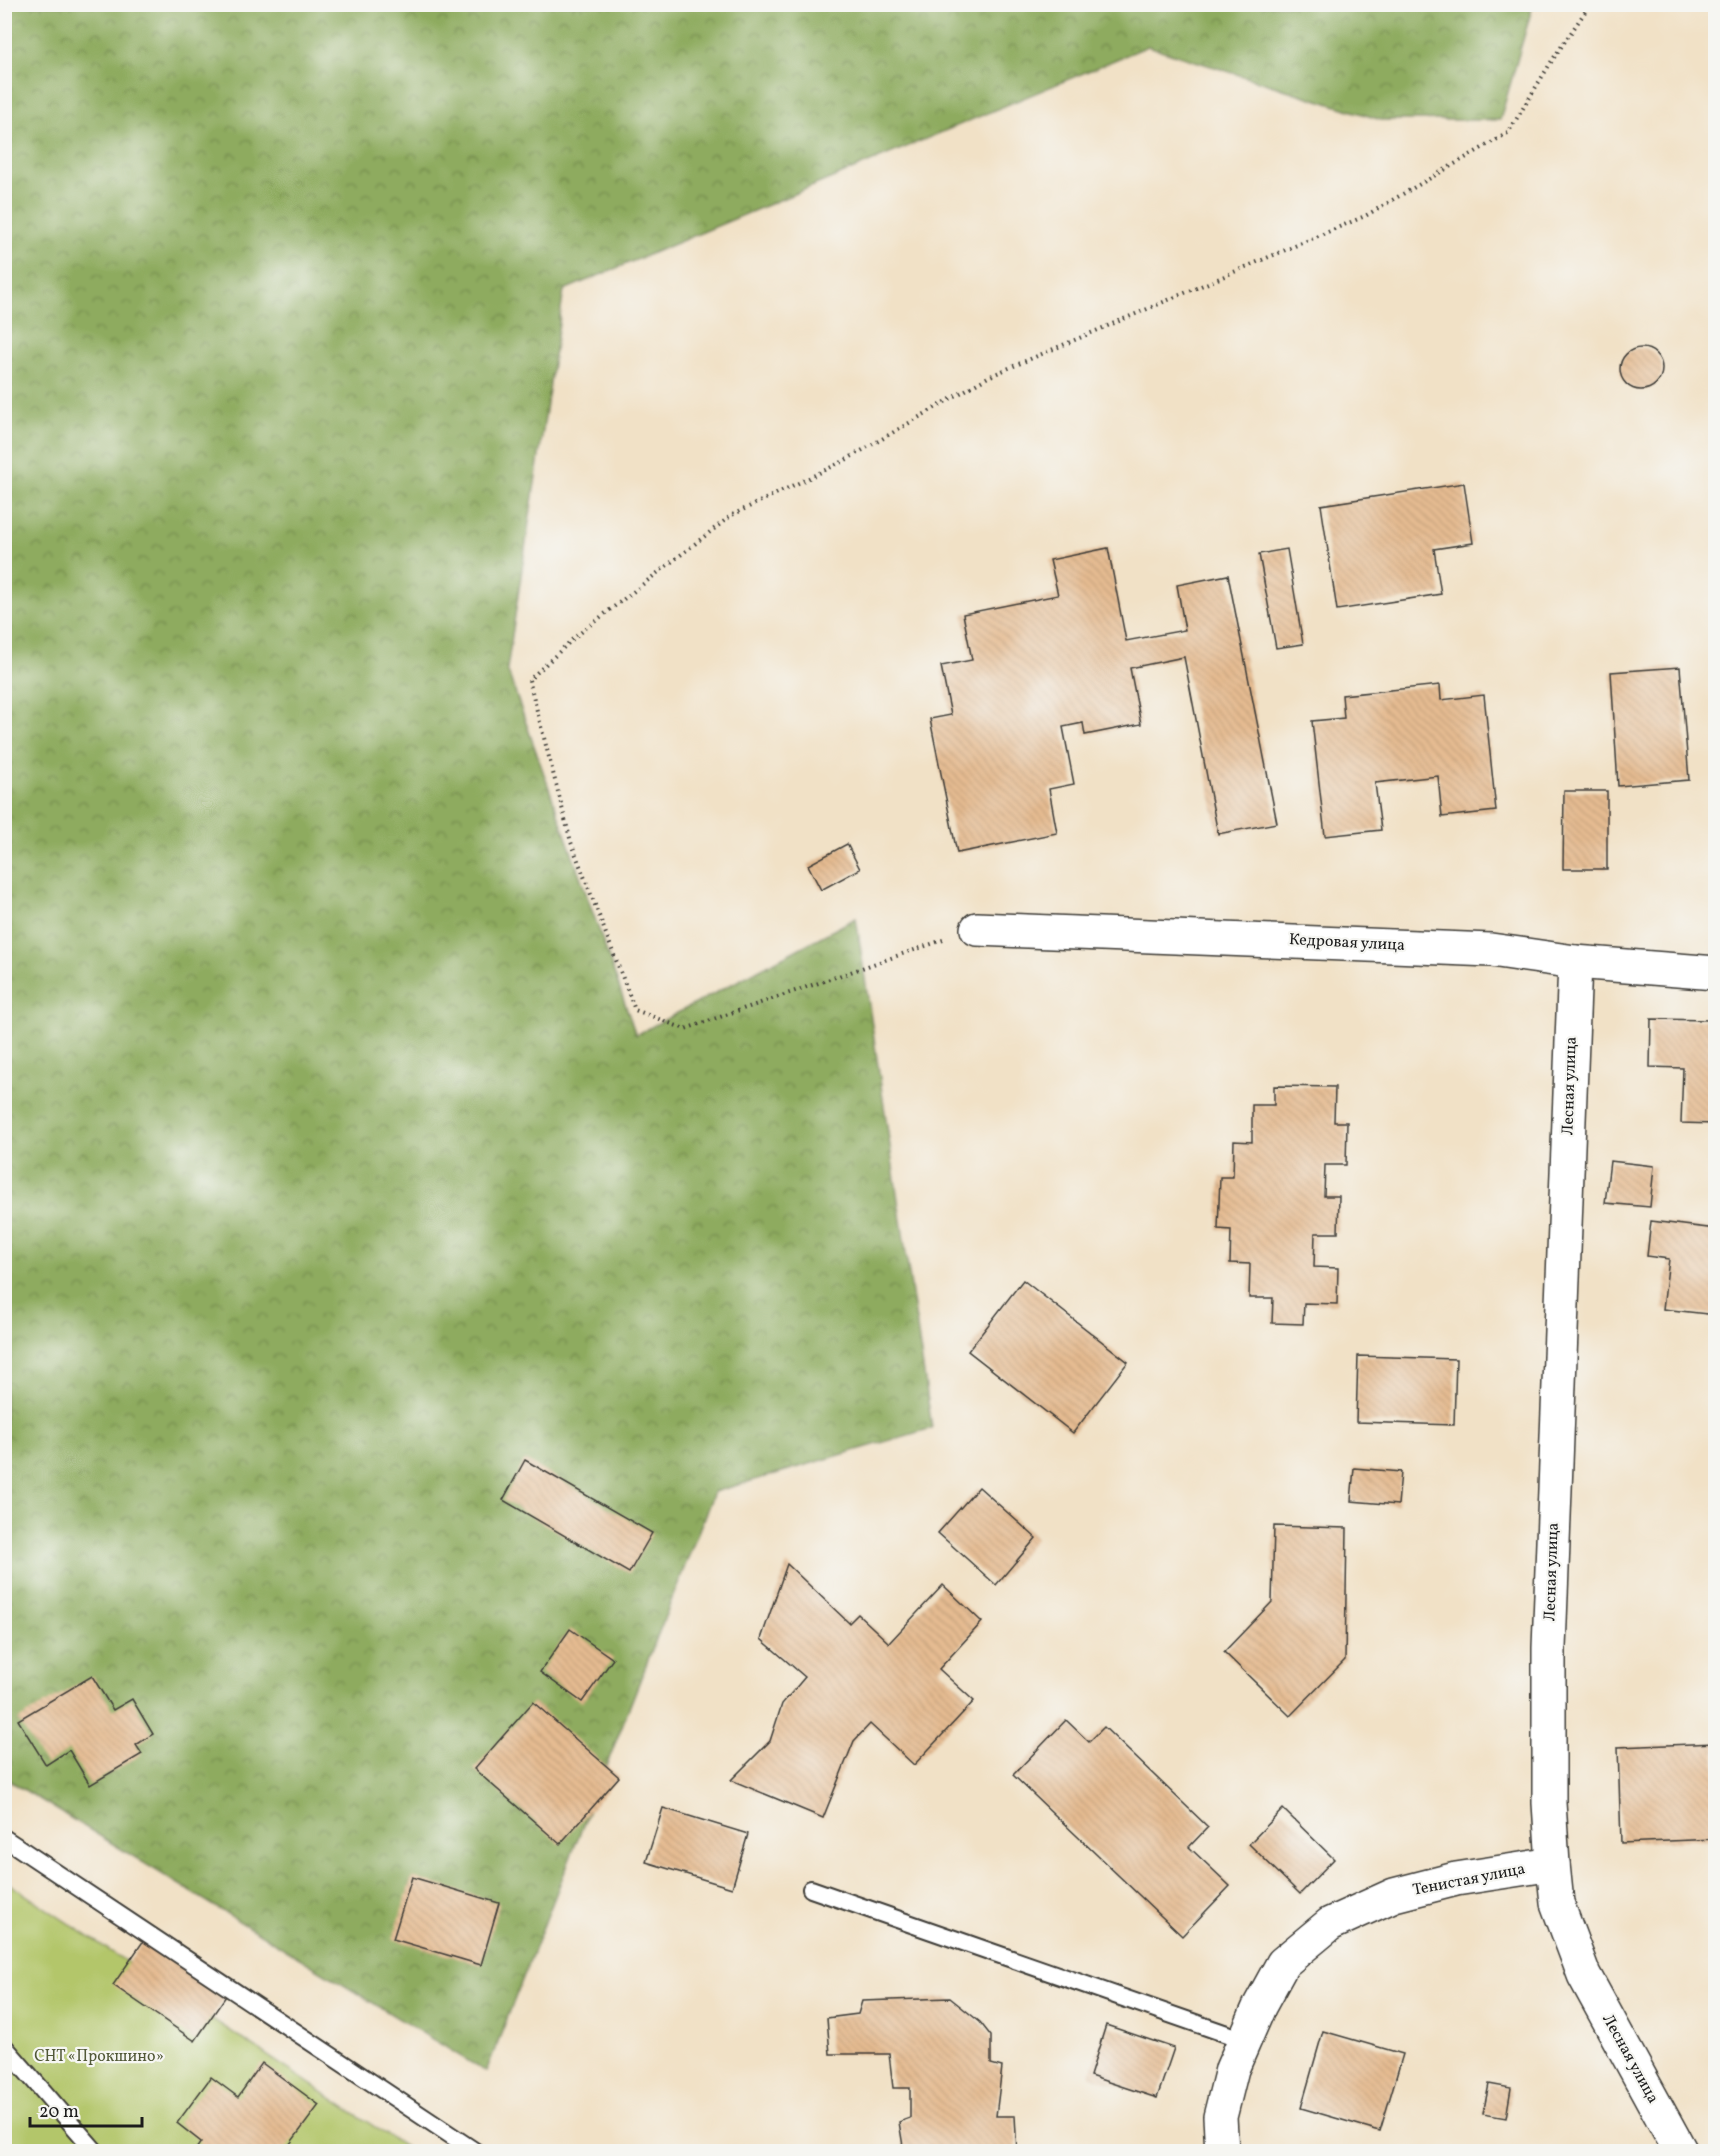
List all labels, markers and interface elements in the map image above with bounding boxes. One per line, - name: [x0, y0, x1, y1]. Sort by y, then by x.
- street label: Кедровая улица: [1288, 929, 1406, 957]
- street label: Лесная улица: [1557, 1036, 1583, 1136]
- street label: Лесная улица: [1539, 1522, 1565, 1622]
- street label: Тенистая улица: [1411, 1858, 1527, 1902]
- street label: Лесная улица: [1596, 2010, 1664, 2108]
- park label: СНТ «Прокшино»: [34, 2046, 164, 2068]
- scale bar: [30, 2090, 142, 2128]
- text: 20 m: [39, 2100, 79, 2125]

